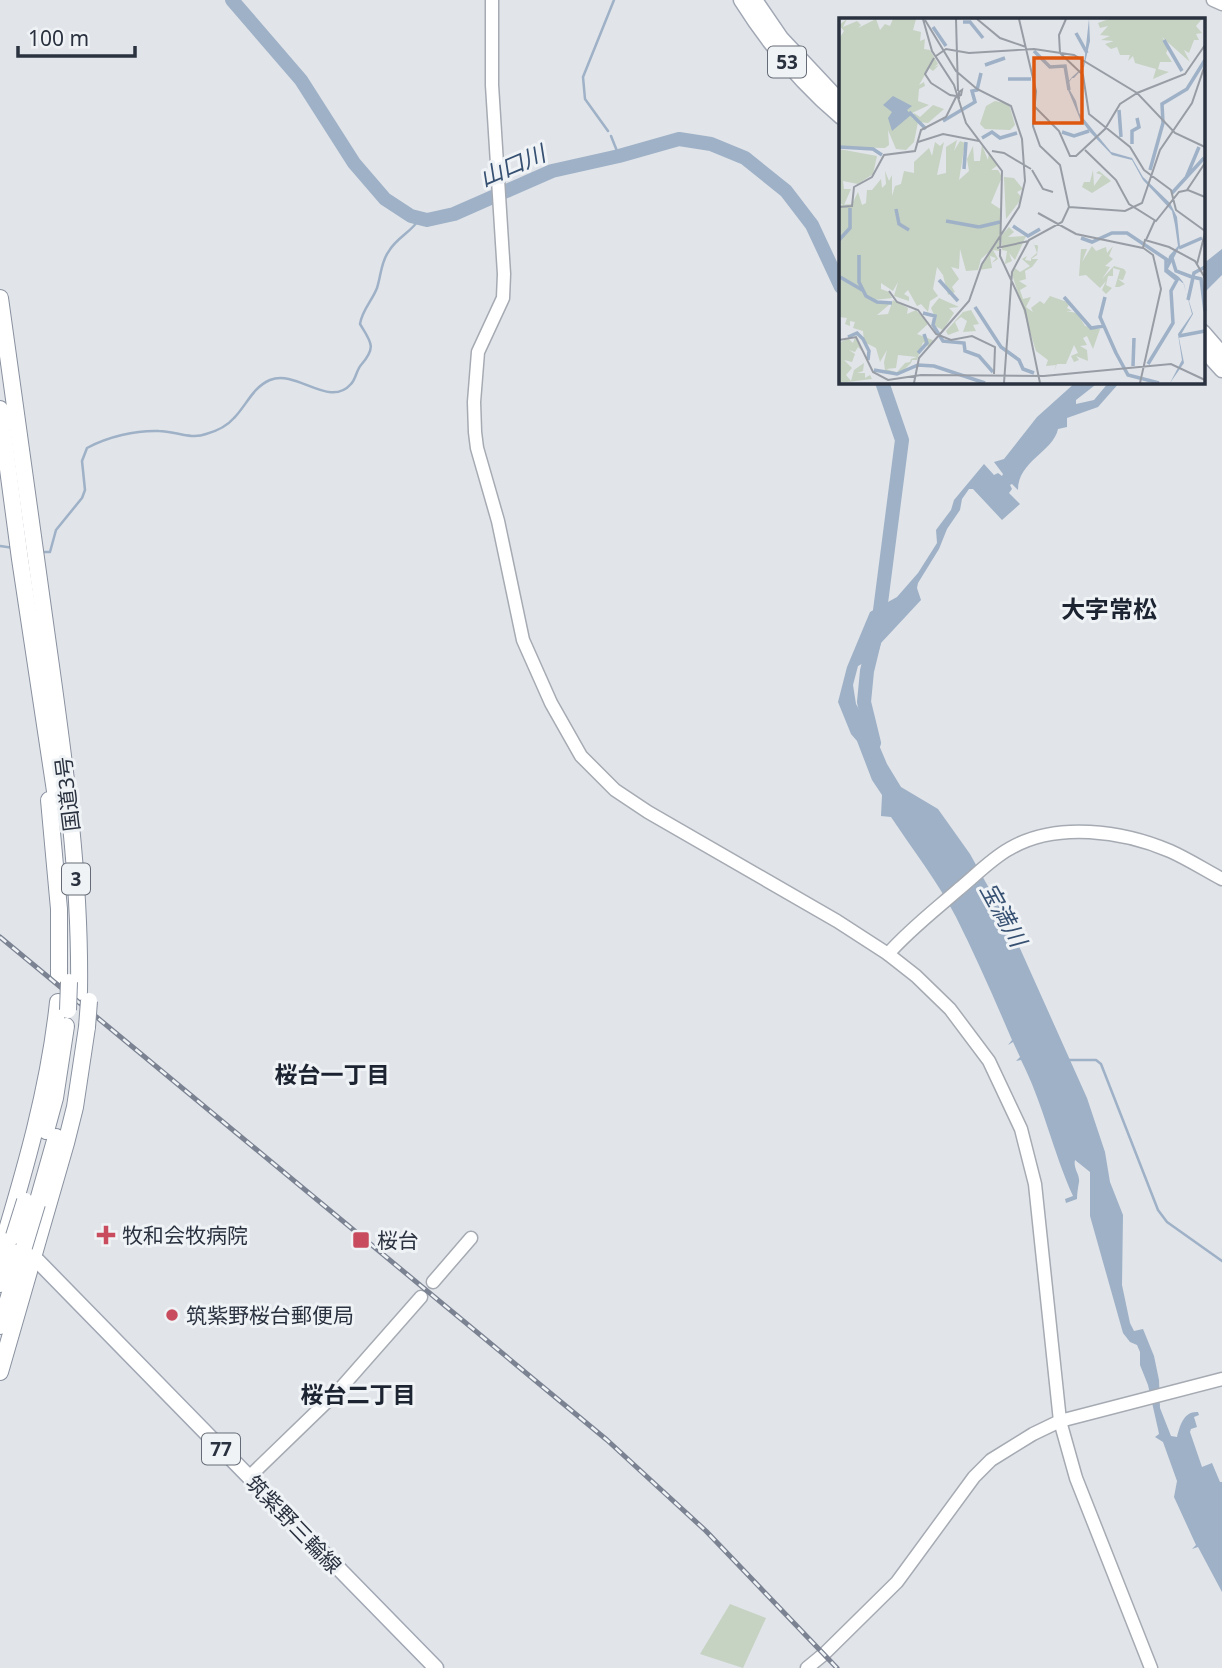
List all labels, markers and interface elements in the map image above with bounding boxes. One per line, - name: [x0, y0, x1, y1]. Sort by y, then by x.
- scale bar: [18, 14, 135, 58]
- inset map: [839, 18, 1204, 383]
- text: 100 m: [28, 24, 89, 52]
- road number: 53: [768, 46, 806, 78]
- water label: 山口川: [474, 136, 553, 193]
- district label: 大字常松: [1061, 592, 1157, 625]
- street label: 国道3号: [49, 755, 85, 833]
- road number: 3: [62, 864, 90, 894]
- water label: 宝満川: [973, 876, 1036, 955]
- district label: 桜台一丁目: [275, 1058, 390, 1090]
- place label: 牧和会牧病院: [122, 1221, 248, 1249]
- marker: 牧和会牧病院: [96, 1225, 116, 1245]
- place label: 桜台: [377, 1226, 419, 1254]
- marker: 桜台: [351, 1230, 371, 1250]
- place label: 筑紫野桜台郵便局: [186, 1301, 354, 1329]
- marker: 筑紫野桜台郵便局: [164, 1307, 180, 1323]
- district label: 桜台二丁目: [301, 1378, 416, 1410]
- road number: 77: [202, 1434, 240, 1464]
- street label: 筑紫野三輪線: [240, 1469, 348, 1579]

